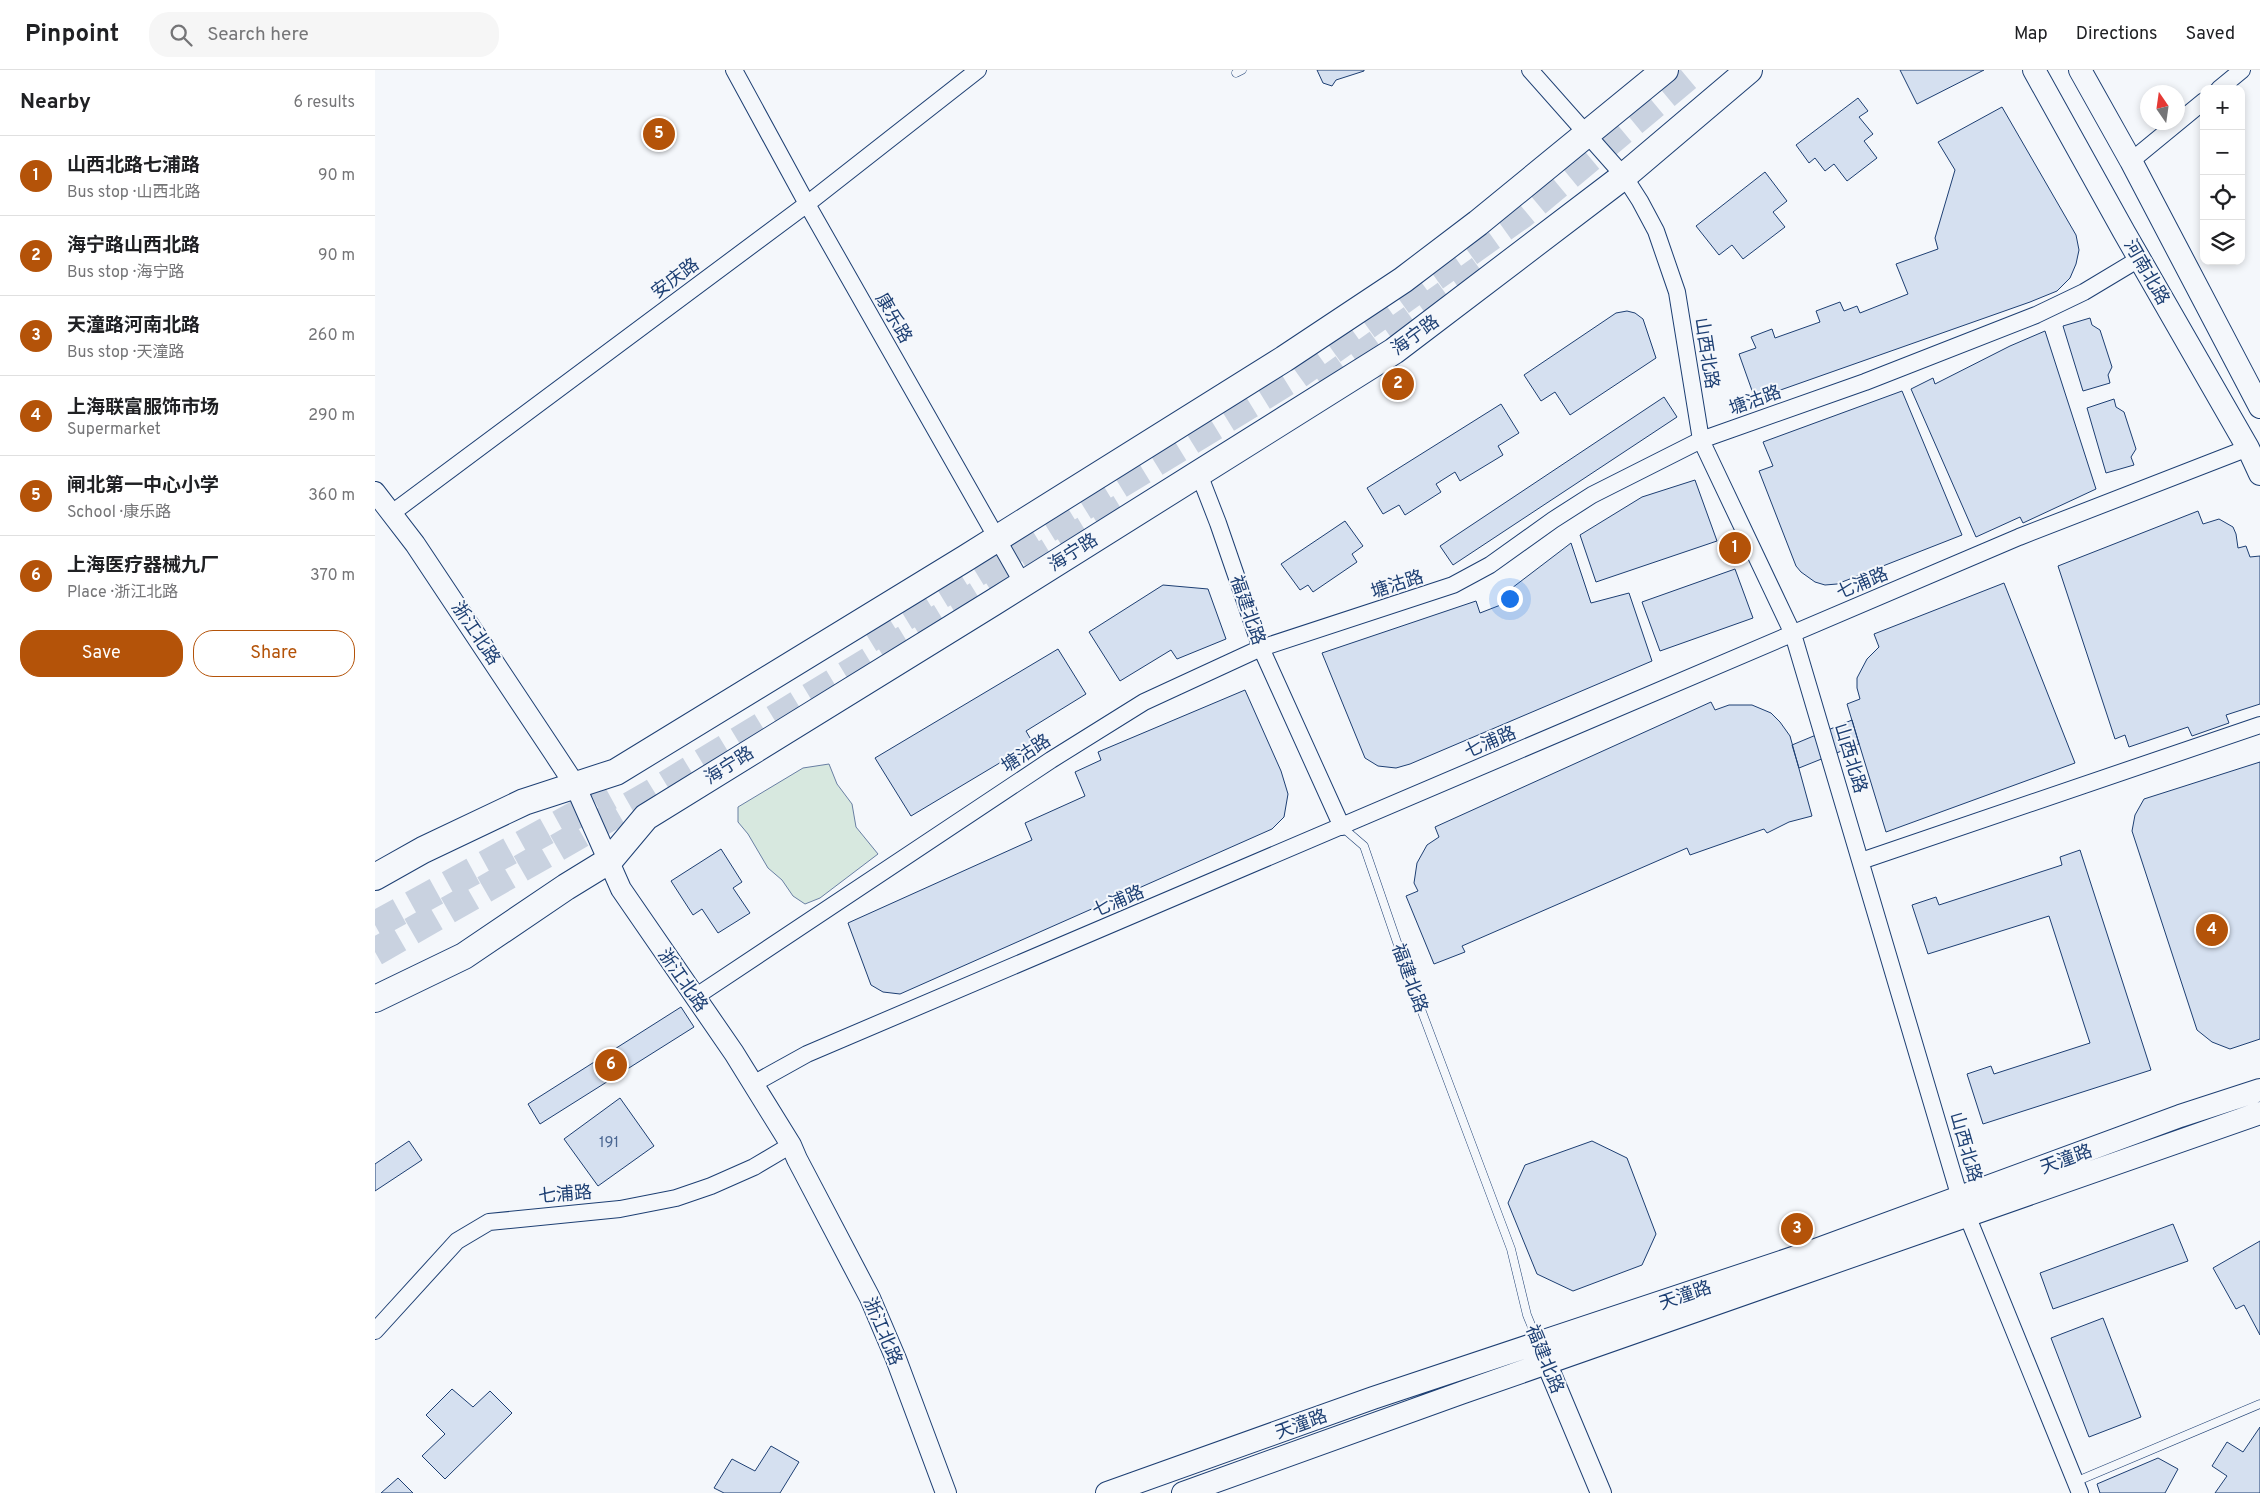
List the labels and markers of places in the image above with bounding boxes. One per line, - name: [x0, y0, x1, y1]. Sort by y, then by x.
- pin: 5: [643, 115, 675, 153]
- pin: 2: [1382, 365, 1414, 403]
- pin: 1: [1719, 529, 1751, 567]
- pin: 4: [2196, 911, 2228, 949]
- pin: 6: [595, 1046, 627, 1084]
- pin: 3: [1781, 1210, 1813, 1248]

